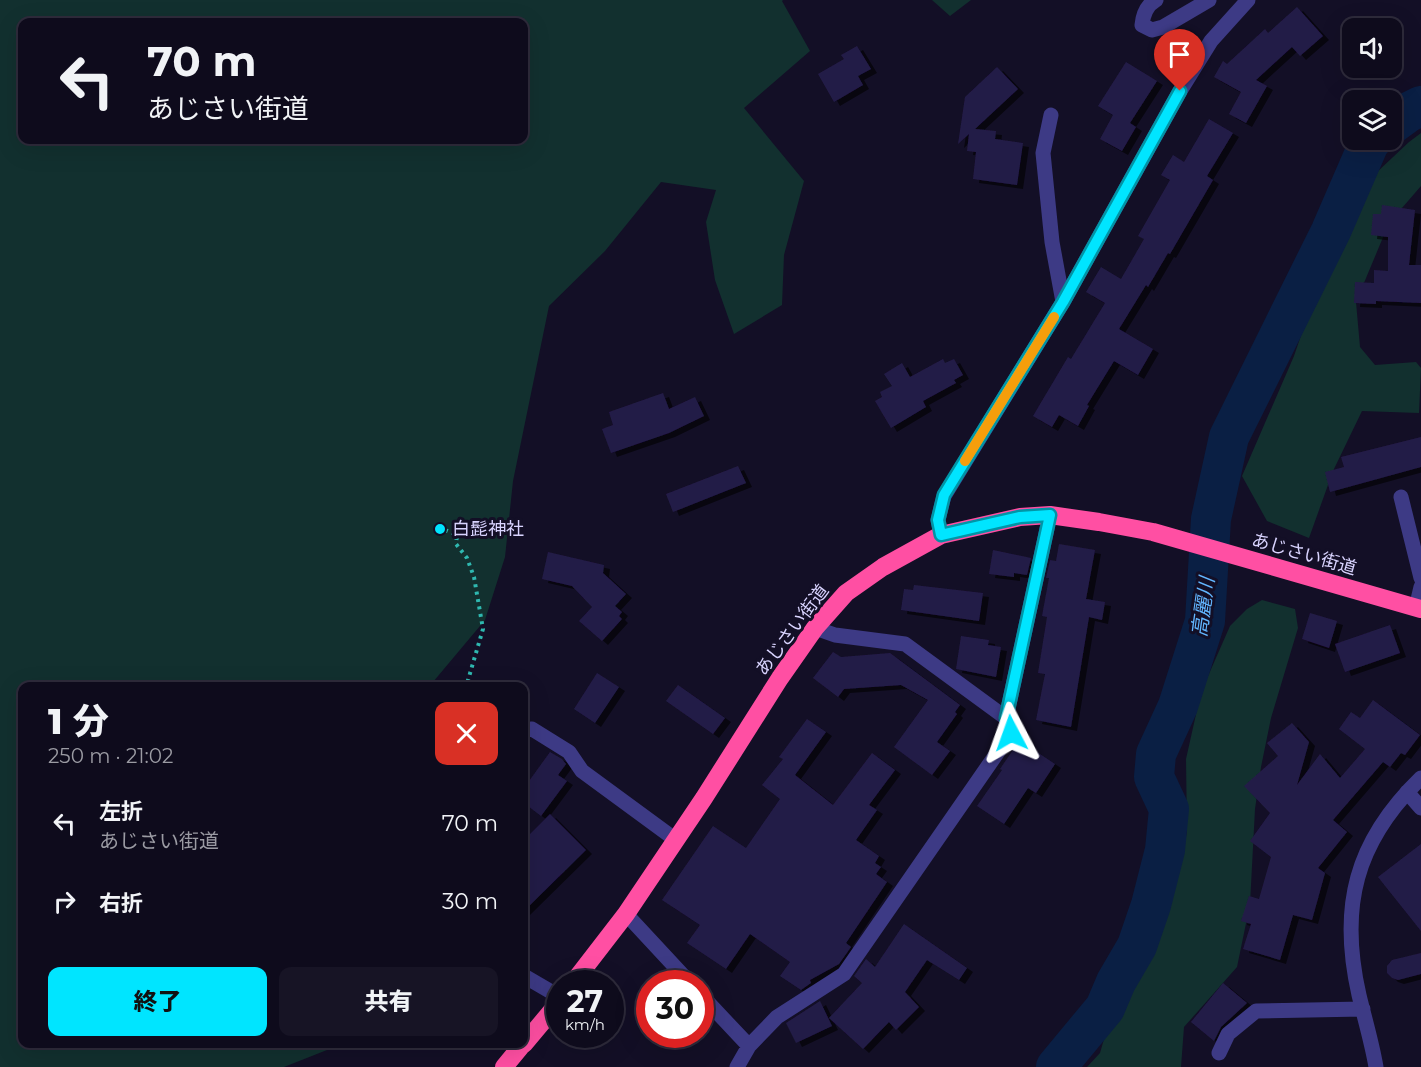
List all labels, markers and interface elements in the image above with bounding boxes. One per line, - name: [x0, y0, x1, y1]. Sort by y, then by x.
- map controls: [1342, 18, 1402, 150]
- button: sound: [1342, 18, 1402, 78]
- pin: [1154, 29, 1205, 91]
- text: 70 m: [147, 35, 257, 87]
- icon: arrive: [1163, 38, 1196, 71]
- icon: left: [48, 42, 126, 120]
- button: layers: [1342, 90, 1402, 150]
- text: あじさい街道: [147, 92, 309, 125]
- place label: 白髭神社: [452, 518, 524, 540]
- marker: 白髭神社: [433, 522, 447, 536]
- street label: あじさい街道: [1249, 529, 1359, 579]
- water label: 高麗川: [1187, 574, 1219, 638]
- street label: あじさい街道: [751, 580, 833, 680]
- text: 1 分: [48, 699, 109, 743]
- position arrow: [979, 701, 1043, 765]
- button: close: [435, 702, 498, 765]
- text: 250 m · 21:02: [48, 744, 173, 768]
- text: 左折: [99, 798, 143, 825]
- icon: left: [48, 807, 81, 840]
- text: 70 m: [442, 810, 498, 837]
- text: あじさい街道: [99, 829, 219, 853]
- icon: right: [48, 885, 81, 918]
- text: 30 m: [442, 888, 498, 915]
- text: 右折: [99, 890, 143, 917]
- button: 終了: [48, 967, 267, 1036]
- button: 共有: [279, 967, 498, 1036]
- speed limit sign: 30: [636, 970, 714, 1048]
- text: 27: [567, 983, 603, 1020]
- text: km/h: [565, 1015, 605, 1034]

